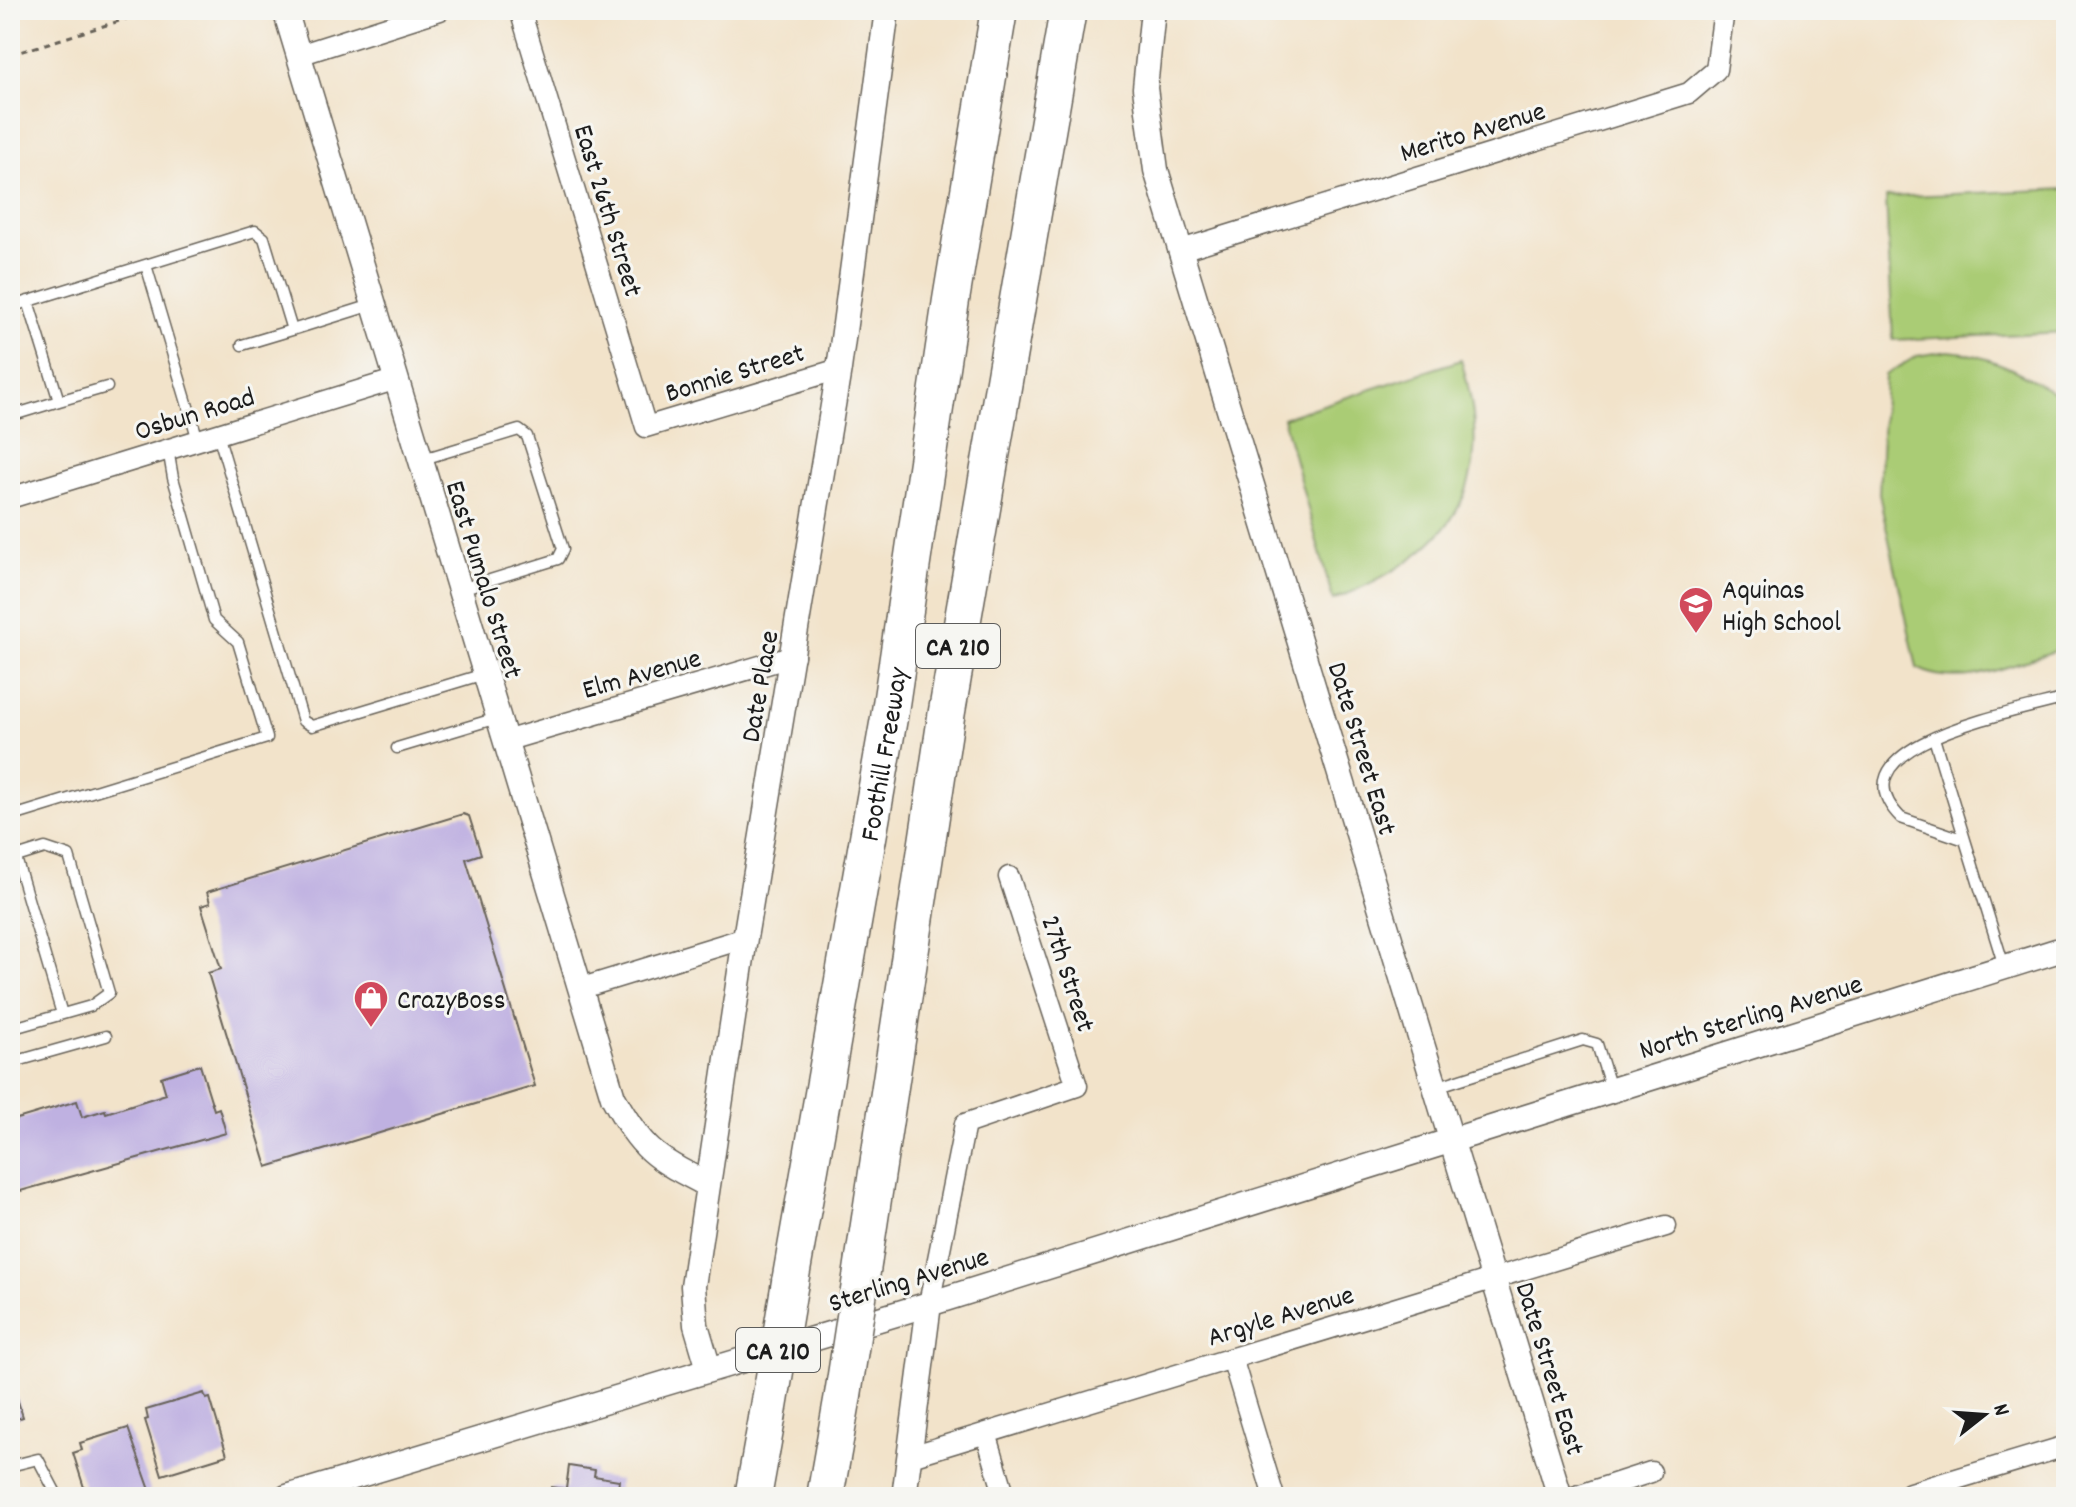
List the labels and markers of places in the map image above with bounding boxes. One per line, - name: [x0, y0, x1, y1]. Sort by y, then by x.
- place label: Aquinas High School: [1722, 573, 1841, 645]
- school or university icon: Aquinas High School: [1677, 585, 1715, 635]
- shop icon: CrazyBoss: [352, 979, 390, 1029]
- place label: CrazyBoss: [397, 983, 506, 1023]

